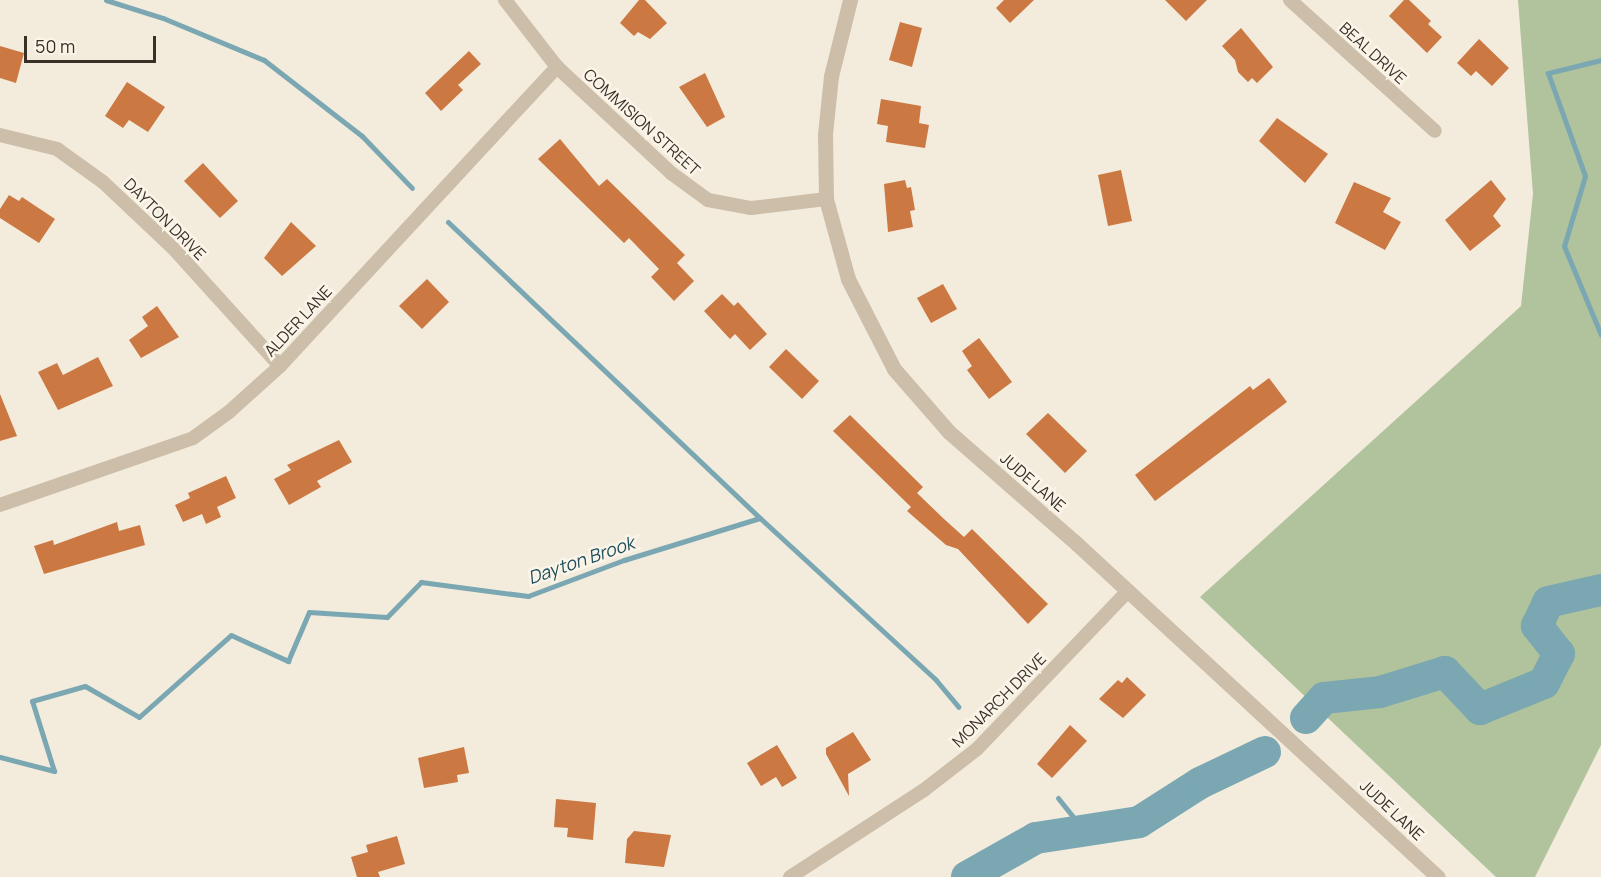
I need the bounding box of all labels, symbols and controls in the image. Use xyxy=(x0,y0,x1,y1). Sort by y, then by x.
street label: BEAL DRIVE xyxy=(1335,18,1411,88)
scale bar xyxy=(27,24,159,62)
text: 50 m xyxy=(35,34,75,58)
street label: COMMISION STREET xyxy=(580,65,704,179)
street label: DAYTON DRIVE xyxy=(120,174,210,264)
street label: ALDER LANE xyxy=(260,282,336,360)
street label: JUDE LANE xyxy=(996,448,1070,516)
water label: Dayton Brook xyxy=(525,532,637,588)
street label: MONARCH DRIVE xyxy=(948,649,1050,751)
street label: JUDE LANE xyxy=(1356,776,1428,844)

